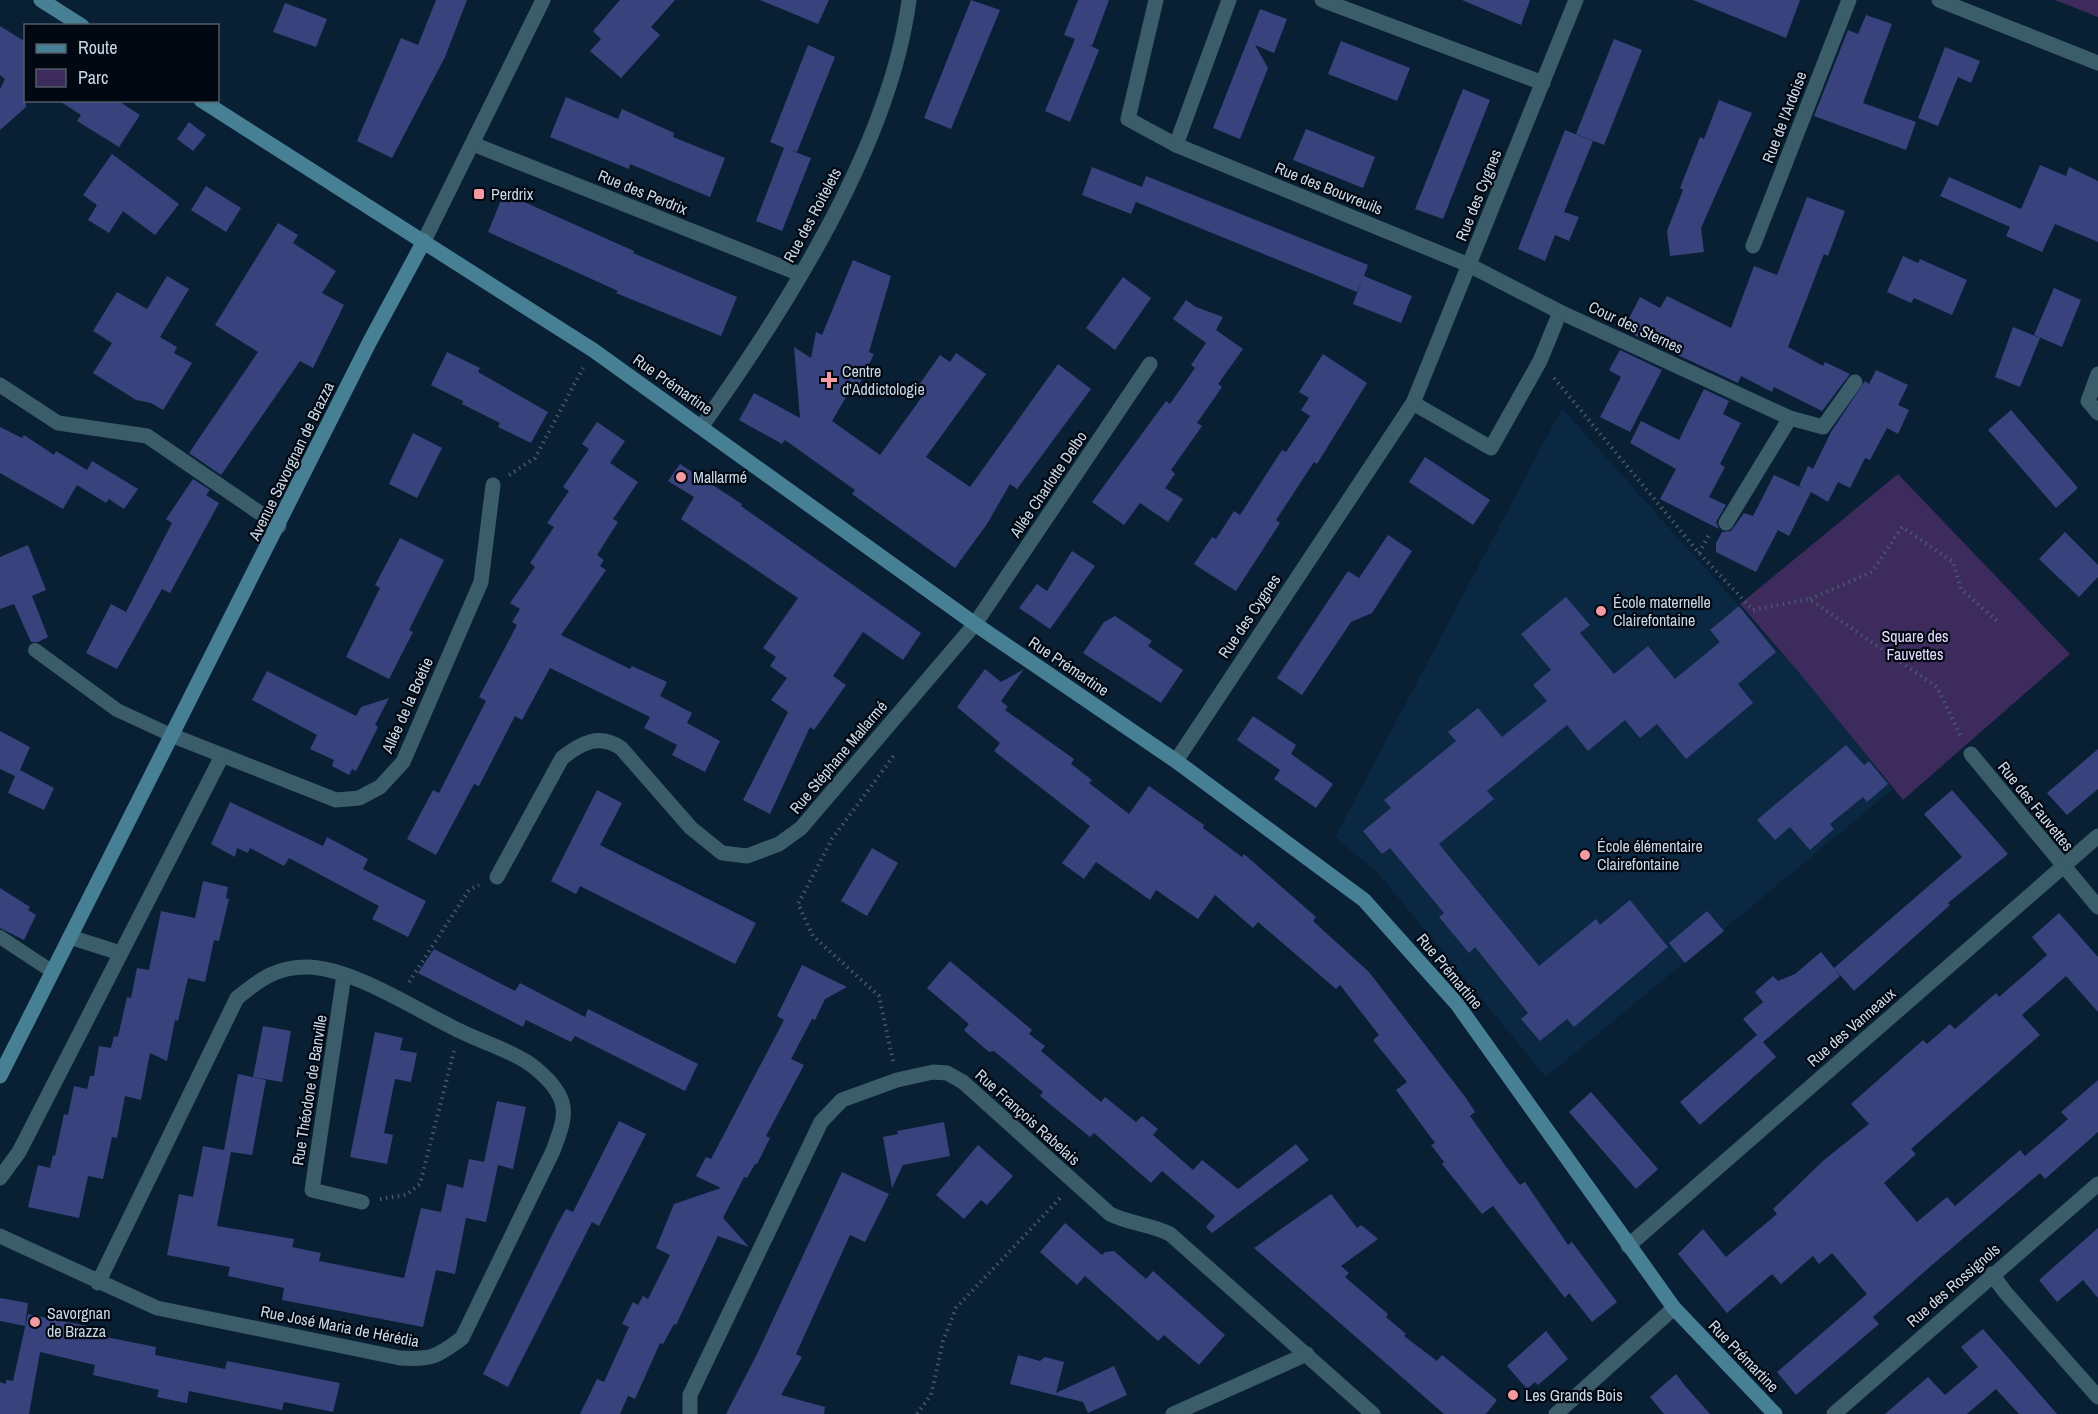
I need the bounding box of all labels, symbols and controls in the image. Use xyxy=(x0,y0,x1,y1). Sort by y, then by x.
legend xyxy=(24,24,219,102)
text: Route xyxy=(78,35,117,60)
text: Parc xyxy=(78,65,108,90)
street label: Rue de l'Ardoise xyxy=(1756,68,1812,166)
street label: Rue des Cygnes xyxy=(1450,146,1506,244)
street label: Rue des Bouvreuils xyxy=(1272,156,1386,220)
street label: Rue des Perdrix xyxy=(595,164,691,220)
street label: Rue des Roitelets xyxy=(778,164,846,266)
place label: Perdrix xyxy=(491,183,534,205)
marker: Perdrix xyxy=(472,187,486,201)
street label: Cour des Sternes xyxy=(1585,295,1687,359)
street label: Rue Prémartine xyxy=(629,348,717,420)
place label: Centre d'Addictologie xyxy=(842,360,925,400)
marker: Centre d'Addictologie xyxy=(820,371,838,389)
street label: Avenue Savorgnan de Brazza xyxy=(243,377,339,545)
street label: Allée Charlotte Delbo xyxy=(1004,426,1092,542)
place label: Mallarmé xyxy=(693,466,747,488)
marker: Mallarmé xyxy=(674,470,688,484)
street label: Rue des Cygnes xyxy=(1213,570,1285,662)
place label: École maternelle Clairefontaine xyxy=(1613,591,1711,631)
marker: École maternelle Clairefontaine xyxy=(1594,604,1608,618)
park label: Square des Fauvettes xyxy=(1881,625,1949,665)
street label: Rue Prémartine xyxy=(1024,631,1114,701)
street label: Allée de la Boétie xyxy=(376,654,438,757)
street label: Rue Stéphane Mallarmé xyxy=(784,696,892,818)
street label: Rue des Fauvettes xyxy=(1993,757,2079,855)
place label: École élémentaire Clairefontaine xyxy=(1597,835,1703,875)
marker: École élémentaire Clairefontaine xyxy=(1578,848,1592,862)
street label: Rue Prémartine xyxy=(1412,928,1488,1014)
street label: Rue des Vanneaux xyxy=(1802,982,1900,1072)
street label: Rue Théodore de Banville xyxy=(286,1013,332,1167)
street label: Rue François Rabelais xyxy=(971,1064,1085,1170)
street label: Rue des Rossignols xyxy=(1901,1238,2005,1332)
street label: Rue José Maria de Hérédia xyxy=(259,1300,422,1352)
place label: Savorgnan de Brazza xyxy=(47,1302,110,1342)
marker: Savorgnan de Brazza xyxy=(28,1315,42,1329)
street label: Rue Prémartine xyxy=(1704,1315,1784,1397)
place label: Les Grands Bois xyxy=(1525,1384,1623,1406)
marker: Les Grands Bois xyxy=(1506,1388,1520,1402)

